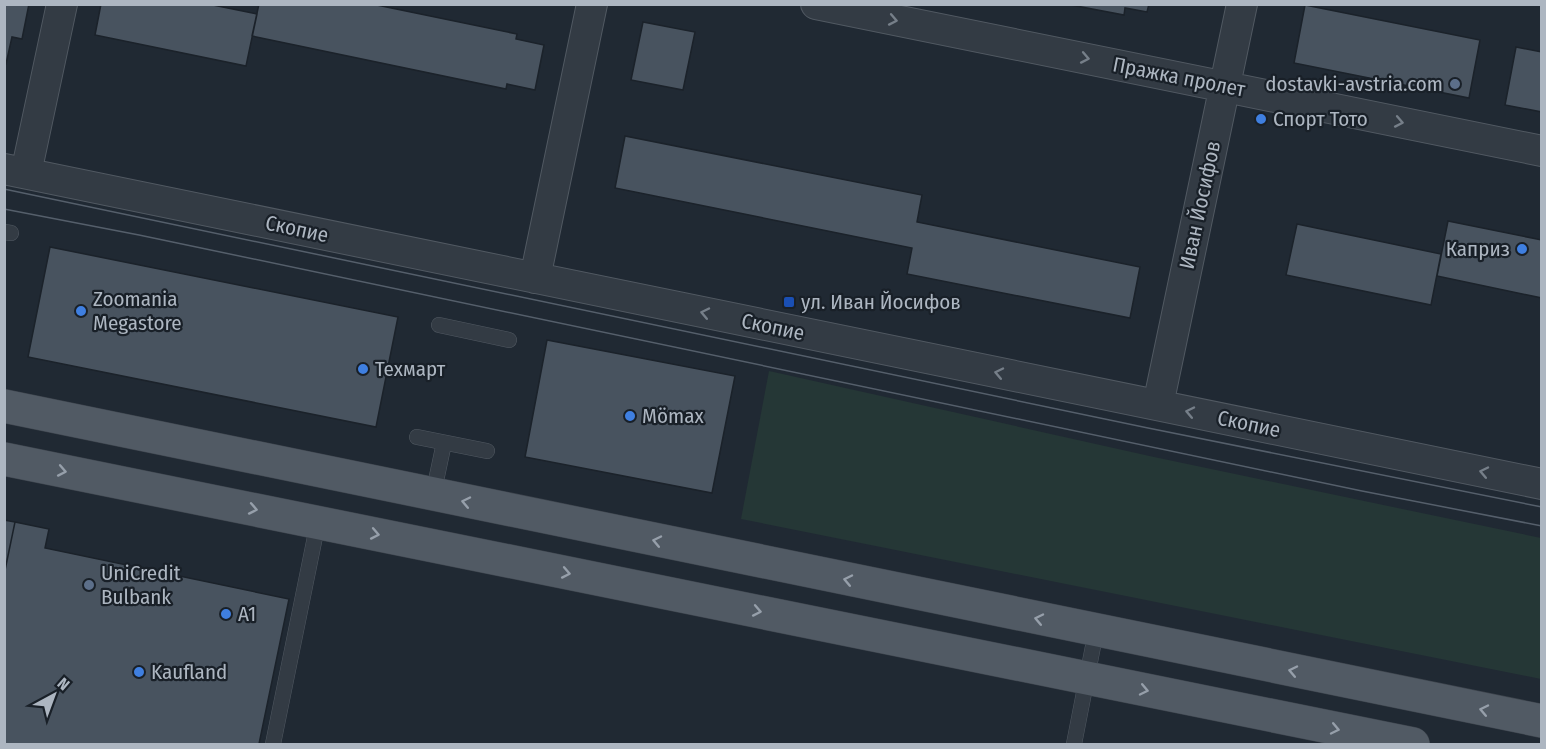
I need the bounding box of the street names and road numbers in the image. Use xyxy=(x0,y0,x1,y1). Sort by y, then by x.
street label: Пражка пролет xyxy=(1111,51,1248,103)
street label: Иван Йосифов xyxy=(1174,138,1226,272)
street label: Скопие xyxy=(263,210,331,248)
street label: Скопие xyxy=(739,308,807,346)
street label: Скопие xyxy=(1215,405,1283,443)

